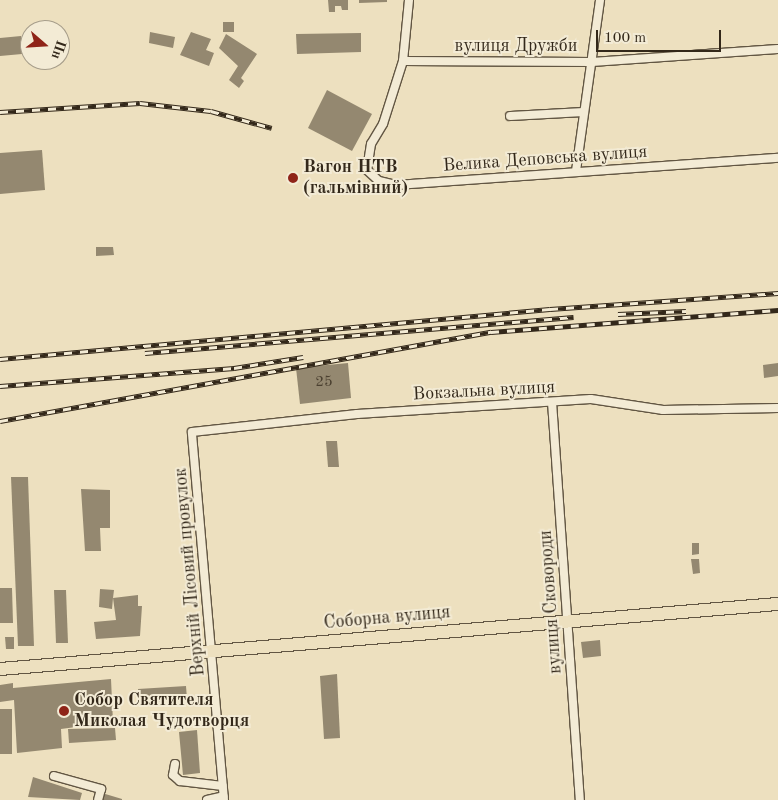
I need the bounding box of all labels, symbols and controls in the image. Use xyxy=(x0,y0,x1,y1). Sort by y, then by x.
north arrow xyxy=(20,20,70,70)
scale bar xyxy=(598,20,723,52)
text: 100 m xyxy=(604,31,646,46)
street label: вулиця Дружби xyxy=(455,35,577,57)
text: Пн xyxy=(48,38,68,61)
street label: Велика Деповська вулиця xyxy=(442,141,648,177)
place label: Вагон НТВ (гальмівний) xyxy=(303,157,408,200)
marker: Вагон НТВ (гальмівний) xyxy=(287,172,299,184)
house number: 25 xyxy=(315,374,333,392)
street label: Вокзальна вулиця xyxy=(412,376,556,406)
street label: Верхній Лісовий провулок xyxy=(170,467,210,677)
street label: вулиця Сковороди xyxy=(535,529,567,675)
street label: Соборна вулиця xyxy=(323,602,451,634)
place label: Собор Святителя Миколая Чудотворця xyxy=(74,690,249,732)
marker: Собор Святителя Миколая Чудотворця xyxy=(58,705,70,717)

